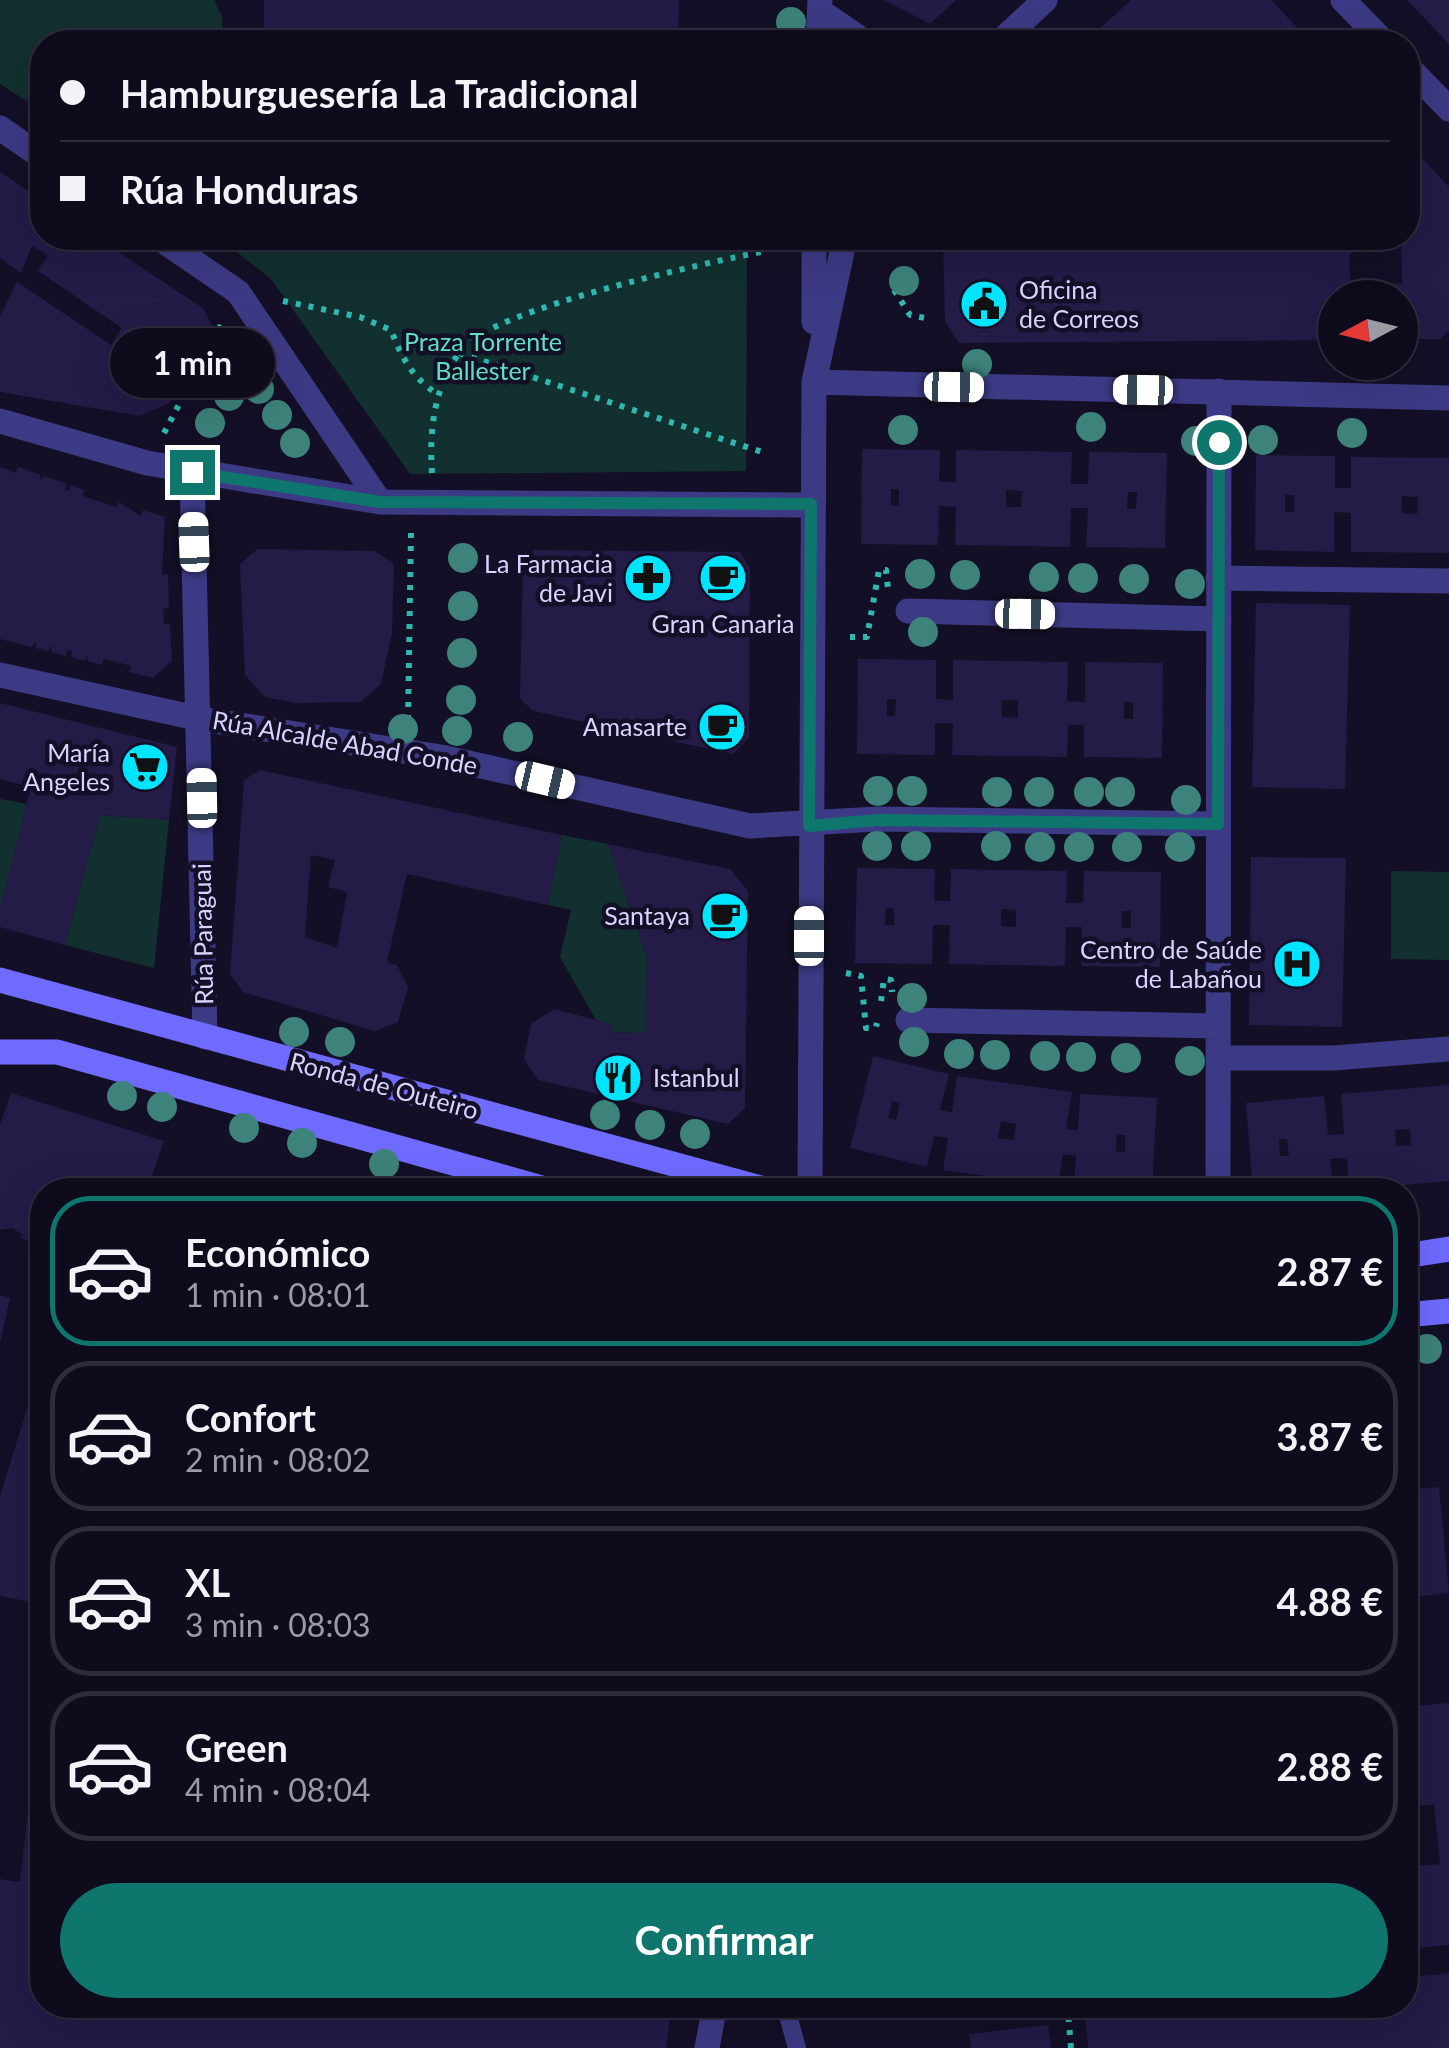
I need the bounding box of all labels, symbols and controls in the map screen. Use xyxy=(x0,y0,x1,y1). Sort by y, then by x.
text: Hamburguesería La Tradicional xyxy=(120,70,638,116)
text: Rúa Honduras xyxy=(120,166,359,212)
place label: Oficina de Correos xyxy=(1019,274,1139,333)
public building icon: Oficina de Correos xyxy=(958,278,1010,330)
north arrow xyxy=(1318,280,1418,380)
map controls xyxy=(1318,280,1418,380)
park label: Praza Torrente Ballester xyxy=(404,326,562,385)
callout: 1 min xyxy=(110,327,274,397)
text: 1 min xyxy=(153,343,232,382)
car xyxy=(924,371,984,403)
car xyxy=(1113,374,1173,406)
route start xyxy=(1197,420,1242,465)
route end xyxy=(170,450,215,495)
car xyxy=(178,511,210,573)
place label: La Farmacia de Javi xyxy=(484,548,613,607)
pharmacy icon: La Farmacia de Javi xyxy=(622,552,674,604)
cafe icon: Gran Canaria xyxy=(697,552,749,604)
car xyxy=(995,598,1055,630)
place label: Gran Canaria xyxy=(652,608,794,638)
cafe icon: Amasarte xyxy=(696,701,748,753)
street label: Rúa Alcalde Abad Conde xyxy=(210,704,480,780)
place label: Amasarte xyxy=(583,711,687,741)
place label: María Angeles xyxy=(23,737,110,796)
supermarket icon: María Angeles xyxy=(119,741,171,793)
car xyxy=(512,759,578,801)
car xyxy=(186,768,218,828)
street label: Rúa Paraguai xyxy=(186,863,218,1005)
cafe icon: Santaya xyxy=(699,890,751,942)
place label: Santaya xyxy=(604,900,690,930)
car xyxy=(794,906,824,966)
place label: Centro de Saúde de Labañou xyxy=(1080,934,1262,993)
hospital icon: Centro de Saúde de Labañou xyxy=(1271,938,1323,990)
street label: Ronda de Outeiro xyxy=(287,1045,482,1125)
restaurant icon: Istanbul xyxy=(592,1052,644,1104)
place label: Istanbul xyxy=(653,1062,740,1092)
icon: car xyxy=(65,1226,155,1316)
text: Económico xyxy=(185,1229,370,1275)
text: 2.87 € xyxy=(1277,1248,1383,1294)
text: 1 min · 08:01 xyxy=(185,1275,371,1314)
icon: car xyxy=(65,1391,155,1481)
text: Confort xyxy=(185,1394,316,1440)
text: 3.87 € xyxy=(1277,1413,1383,1459)
text: 2 min · 08:02 xyxy=(185,1440,371,1479)
icon: car xyxy=(65,1556,155,1646)
text: XL xyxy=(185,1559,230,1605)
text: 4.88 € xyxy=(1277,1578,1383,1624)
text: 3 min · 08:03 xyxy=(185,1605,371,1644)
icon: car xyxy=(65,1721,155,1811)
text: Green xyxy=(185,1724,288,1770)
text: 2.88 € xyxy=(1277,1743,1383,1789)
text: 4 min · 08:04 xyxy=(185,1770,371,1809)
button: Confirmar xyxy=(60,1883,1388,1998)

